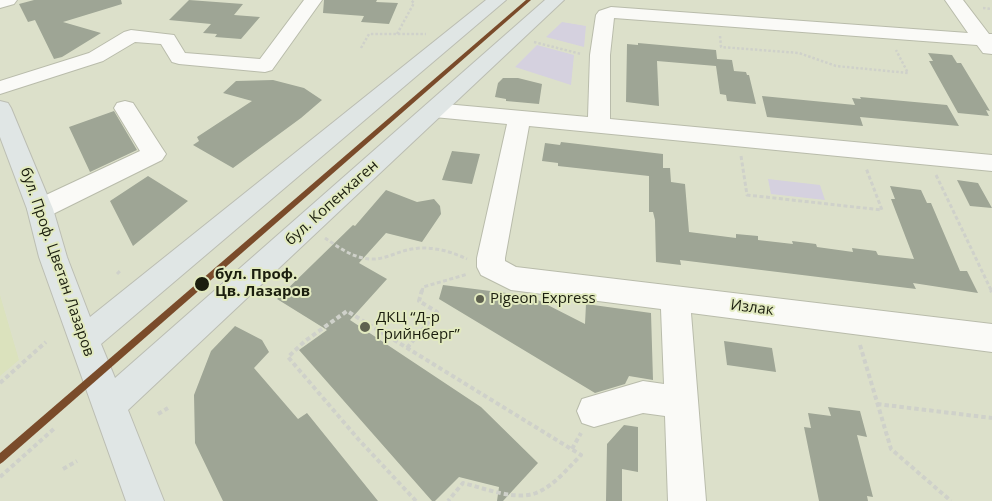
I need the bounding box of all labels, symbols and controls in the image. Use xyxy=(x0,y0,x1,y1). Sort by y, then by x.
street label: бул. Копенхаген xyxy=(282,157,382,249)
street label: бул. Проф. Цветан Лазаров xyxy=(16,165,98,359)
place label: бул. Проф. Цв. Лазаров xyxy=(215,266,310,301)
marker: бул. Проф. Цв. Лазаров xyxy=(193,275,211,293)
place label: Pigeon Express xyxy=(490,290,596,308)
marker: Pigeon Express xyxy=(474,293,486,305)
street label: Излак xyxy=(729,296,775,320)
place label: ДКЦ “Д-р Грийнберг” xyxy=(376,309,460,344)
marker: ДКЦ “Д-р Грийнберг” xyxy=(358,320,372,334)

